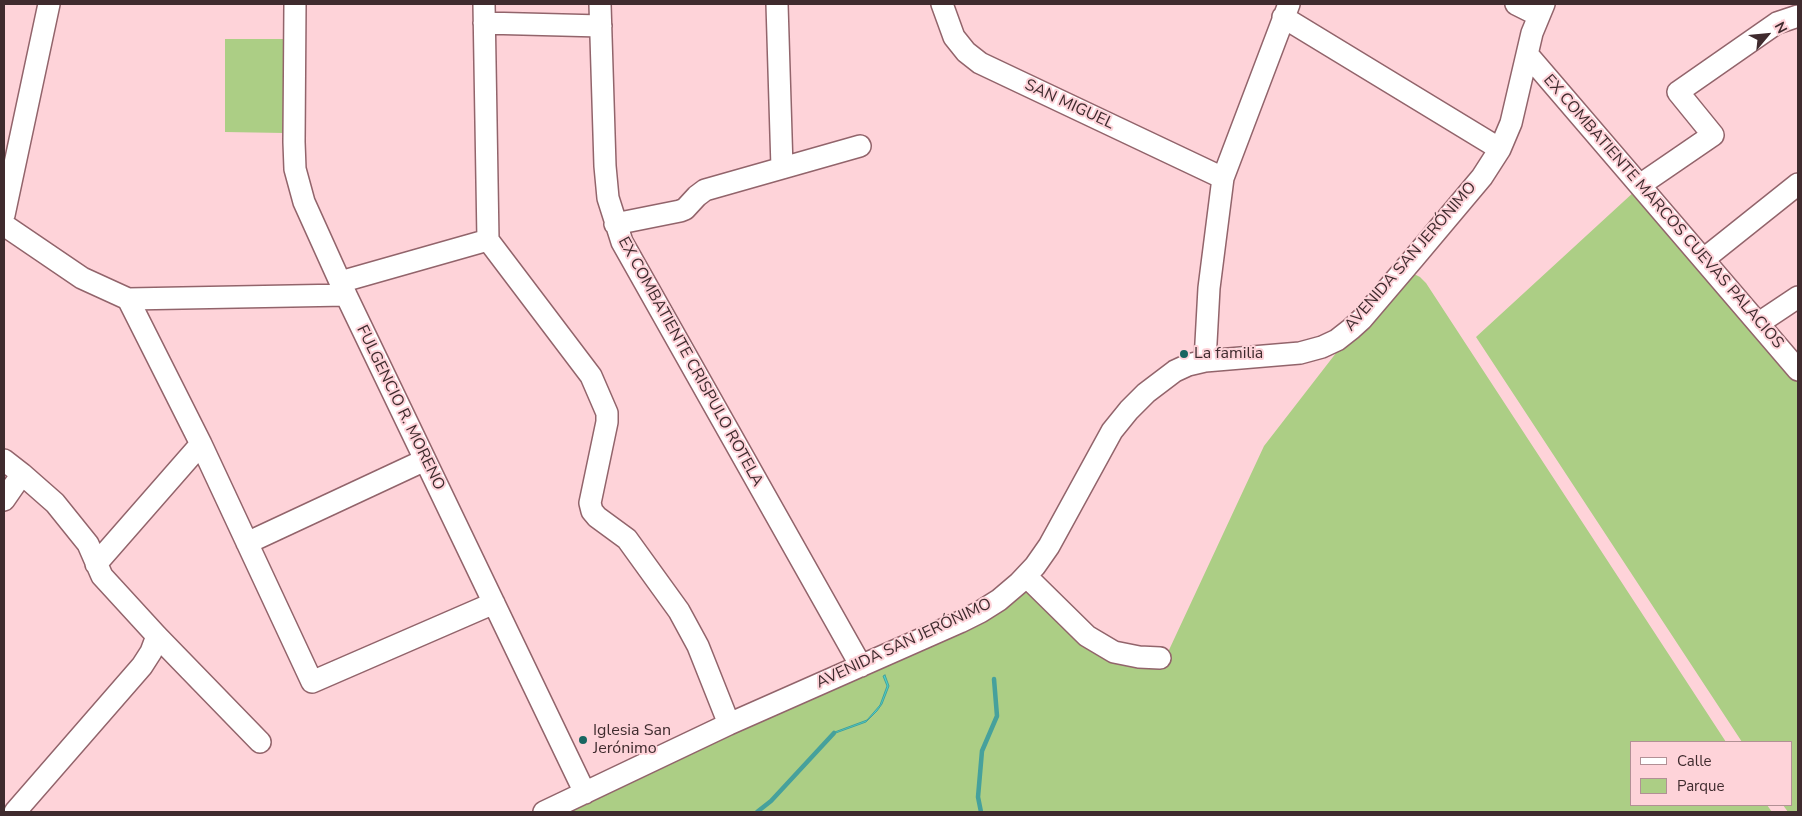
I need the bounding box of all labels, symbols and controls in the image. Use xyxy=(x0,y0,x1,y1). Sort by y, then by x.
north arrow xyxy=(1742,10,1792,60)
text: N xyxy=(1770,19,1792,37)
street label: EX COMBATIENTE MARCOS CUEVAS PALACIOS xyxy=(1539,71,1787,353)
street label: SAN MIGUEL xyxy=(1021,76,1117,134)
street label: AVENIDA SAN JERÓNIMO xyxy=(1341,179,1481,335)
street label: EX COMBATIENTE CRISPULO ROTELA xyxy=(613,234,767,490)
street label: FULGENCIO R. MORENO xyxy=(352,322,448,494)
place label: La familia xyxy=(1194,344,1263,364)
marker: La familia xyxy=(1178,348,1190,360)
street label: AVENIDA SAN JERÓNIMO xyxy=(813,595,995,693)
place label: Iglesia San Jerónimo xyxy=(593,721,671,759)
marker: Iglesia San Jerónimo xyxy=(577,734,589,746)
legend xyxy=(1630,741,1792,806)
text: Calle xyxy=(1677,751,1712,771)
text: Parque xyxy=(1677,776,1725,796)

